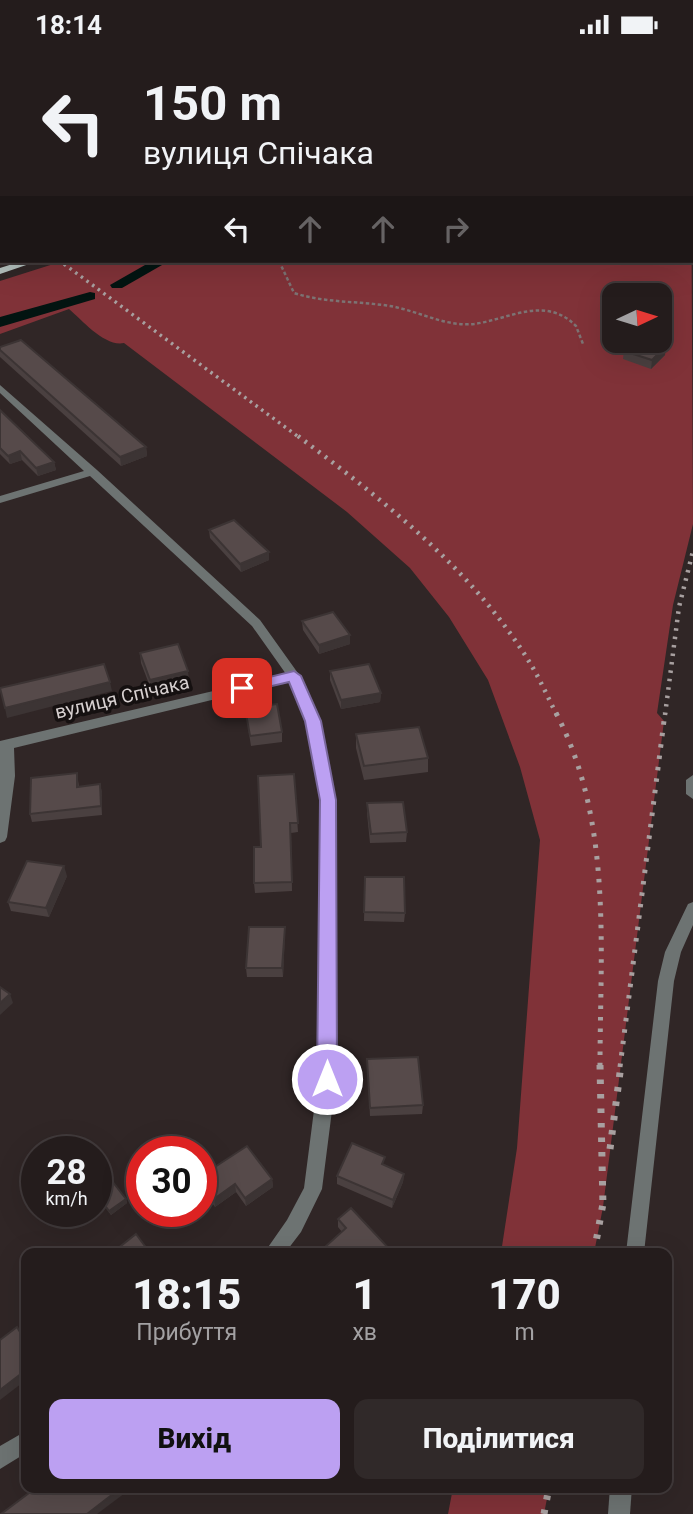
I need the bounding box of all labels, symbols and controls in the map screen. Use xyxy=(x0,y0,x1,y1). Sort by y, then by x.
text: 18:14 xyxy=(35,10,102,40)
text: 150 m xyxy=(143,75,282,132)
icon: left xyxy=(28,77,119,168)
text: вулиця Спічака xyxy=(143,134,374,172)
icon: left xyxy=(218,210,256,248)
icon: ahead xyxy=(291,210,329,248)
icon: ahead xyxy=(364,210,402,248)
icon: right xyxy=(437,210,475,248)
north arrow xyxy=(602,283,672,353)
map controls xyxy=(602,283,672,353)
pin xyxy=(212,658,272,718)
icon: arrive xyxy=(223,669,261,707)
street label: вулиця Спічака xyxy=(53,670,191,724)
position arrow xyxy=(290,1042,364,1116)
speed limit sign: 30 xyxy=(126,1136,217,1227)
text: 28 xyxy=(46,1152,87,1193)
text: km/h xyxy=(45,1188,88,1209)
text: 18:15 xyxy=(132,1270,241,1319)
text: 1 xyxy=(353,1270,377,1319)
text: 170 xyxy=(488,1270,561,1319)
text: Прибуття xyxy=(136,1319,237,1346)
text: хв xyxy=(352,1319,377,1346)
text: m xyxy=(514,1319,535,1346)
button: Вихід xyxy=(49,1399,340,1479)
button: Поділитися xyxy=(354,1399,644,1479)

